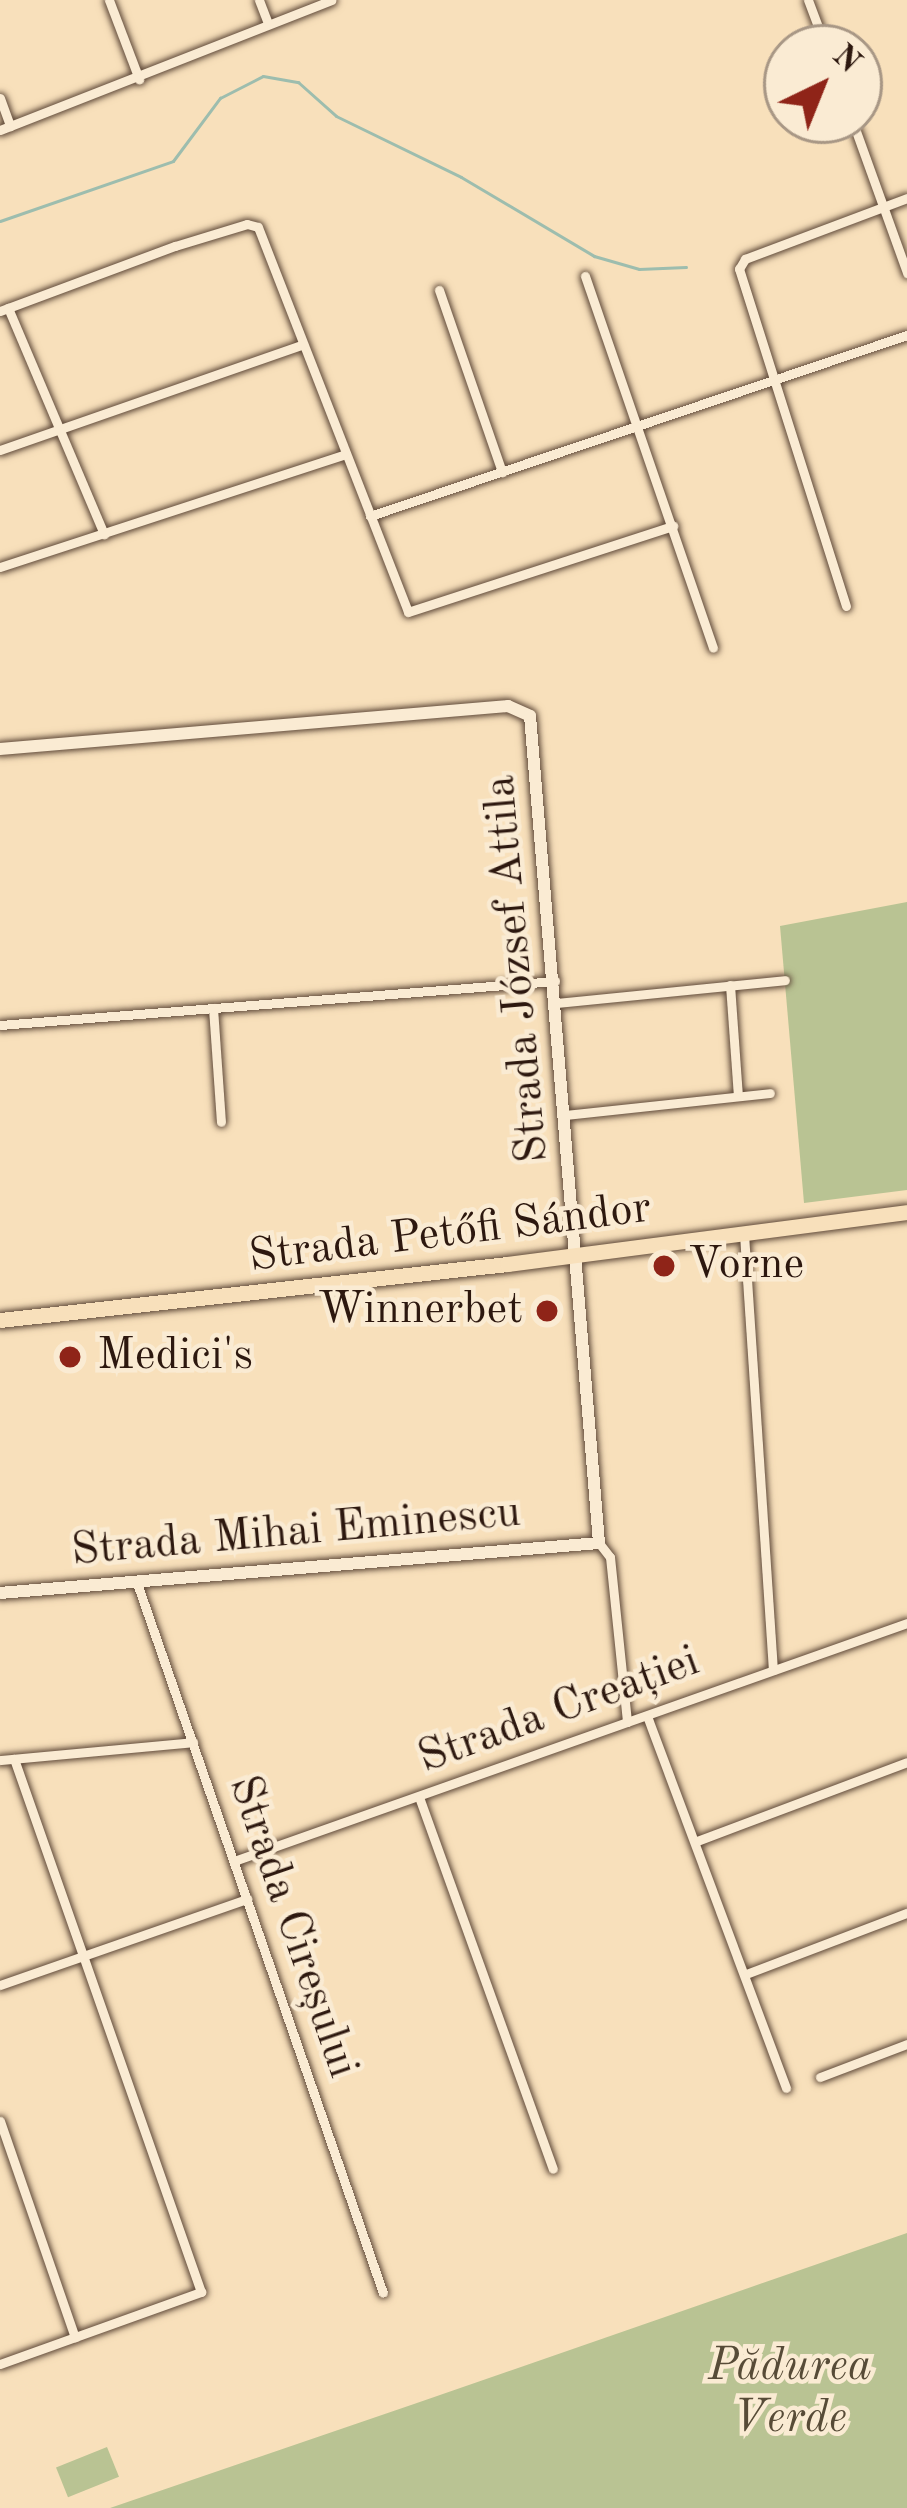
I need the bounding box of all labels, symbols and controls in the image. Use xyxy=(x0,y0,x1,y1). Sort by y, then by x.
north arrow xyxy=(763,24,883,144)
text: N xyxy=(825,39,866,80)
street label: Strada József Attila xyxy=(474,773,562,1165)
street label: Strada Petőfi Sándor xyxy=(246,1183,654,1285)
place label: Vorne xyxy=(688,1239,804,1293)
marker: Vorne xyxy=(651,1253,677,1279)
place label: Winnerbet xyxy=(318,1284,523,1338)
marker: Winnerbet xyxy=(534,1298,560,1324)
place label: Medici's xyxy=(97,1330,253,1384)
marker: Medici's xyxy=(54,1341,86,1373)
street label: Strada Mihai Eminescu xyxy=(69,1486,523,1580)
street label: Strada Creației xyxy=(411,1635,707,1787)
street label: Strada Cireșului xyxy=(215,1769,369,2085)
park label: Pădurea Verde xyxy=(708,2341,872,2447)

